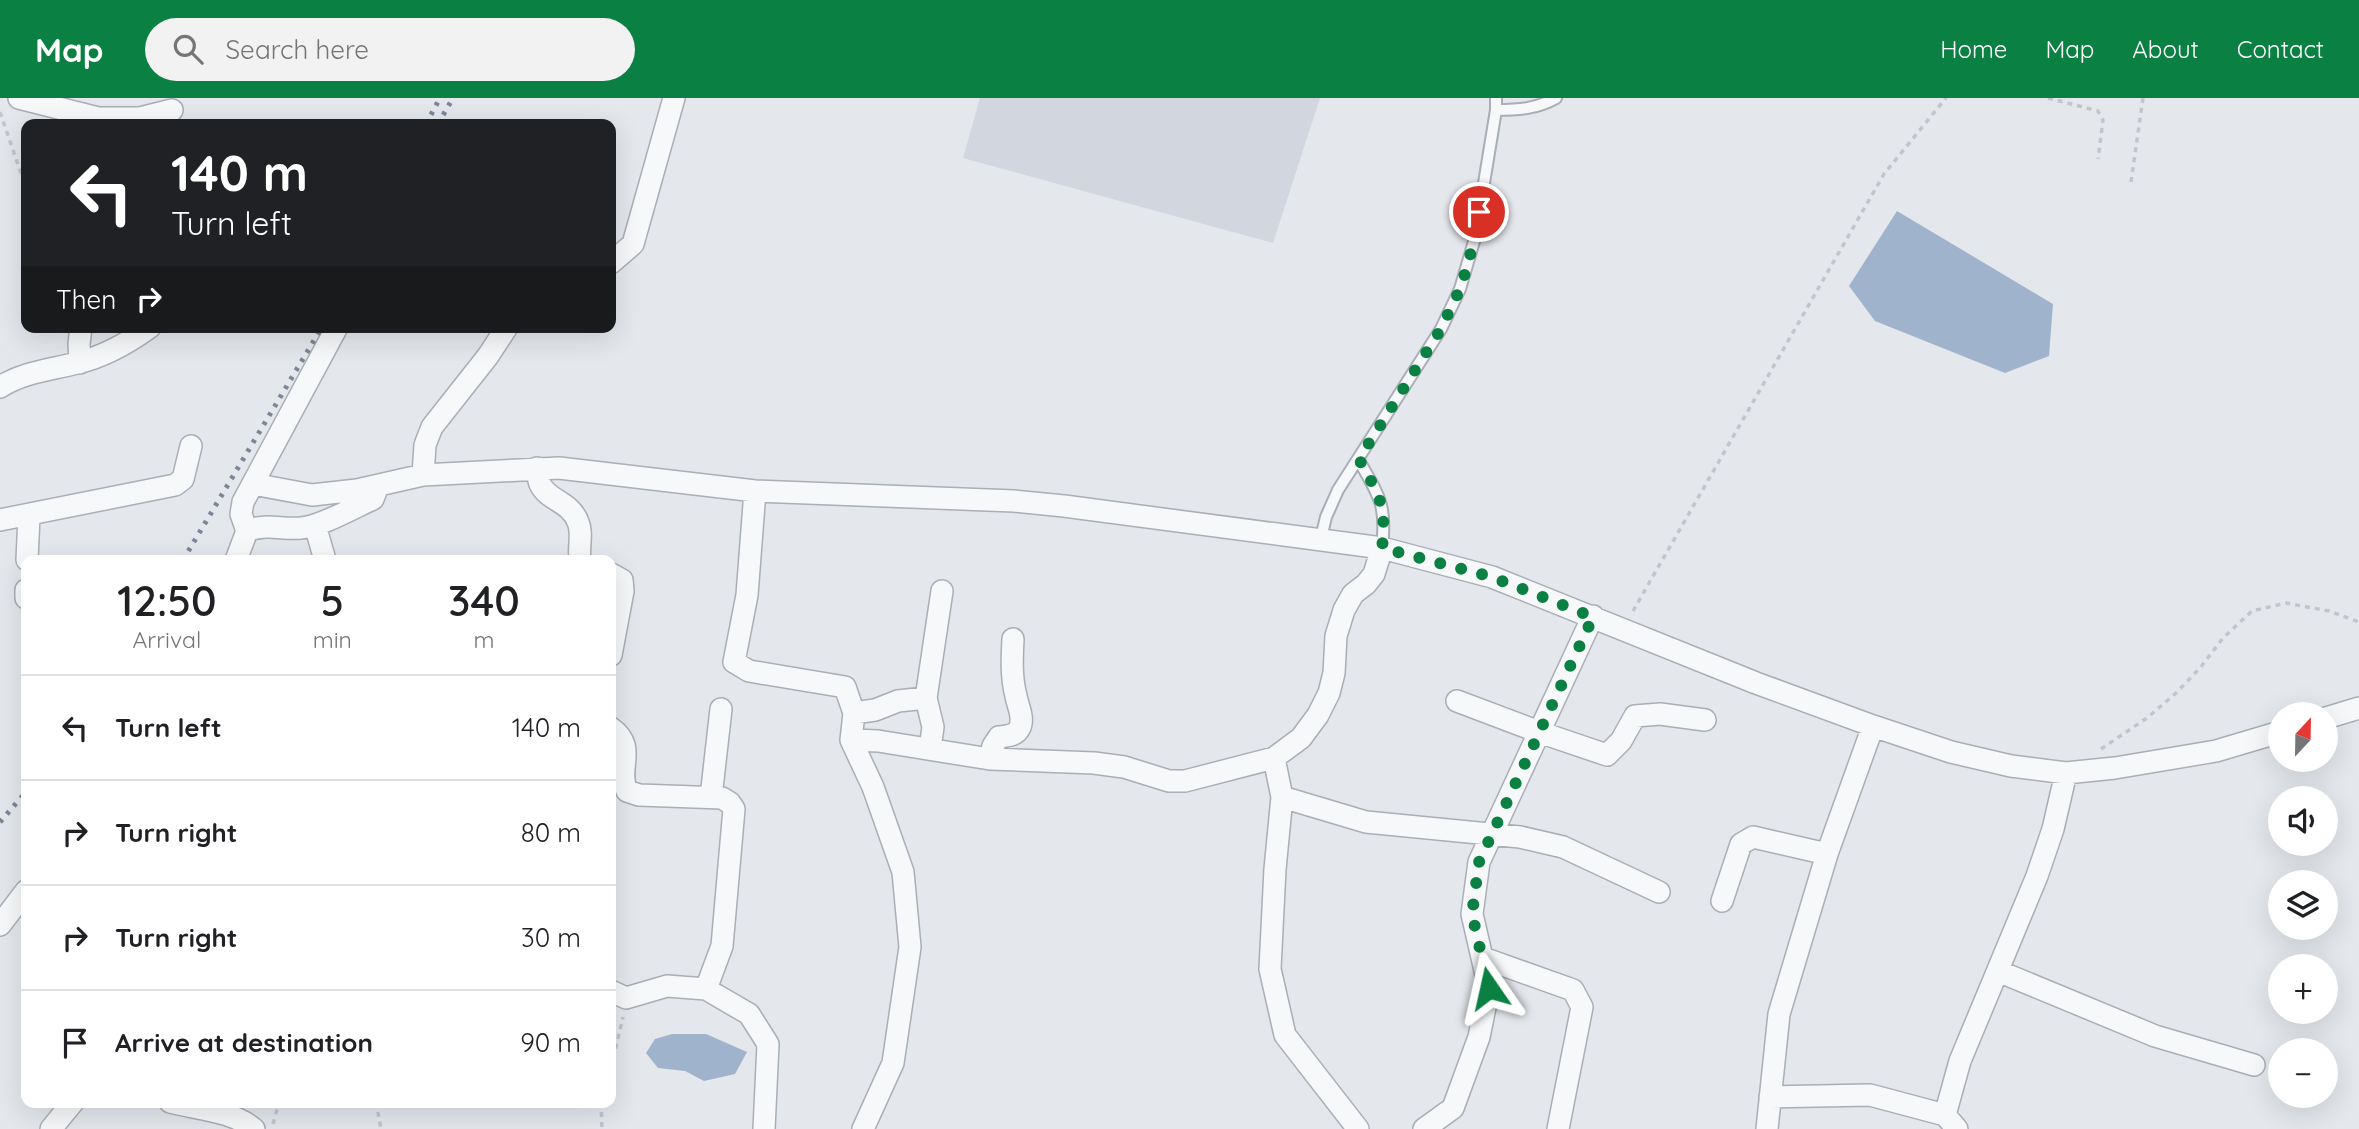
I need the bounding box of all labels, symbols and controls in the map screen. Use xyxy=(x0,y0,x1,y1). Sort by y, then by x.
search box xyxy=(145,18,635,81)
text: Map xyxy=(35,29,103,70)
icon: search xyxy=(169,30,207,68)
text: Search here xyxy=(225,33,369,66)
text: Home xyxy=(1940,34,2007,64)
text: Map xyxy=(2045,34,2094,64)
text: About xyxy=(2132,34,2199,64)
text: Contact xyxy=(2237,34,2324,64)
text: 140 m xyxy=(171,142,308,203)
icon: left xyxy=(56,147,147,238)
pin xyxy=(1449,182,1509,242)
icon: arrive xyxy=(1460,193,1498,231)
text: Turn left xyxy=(171,203,292,243)
icon: right xyxy=(130,280,168,318)
text: Then xyxy=(56,283,116,316)
text: 12:50 xyxy=(117,574,217,627)
text: 5 xyxy=(320,574,344,627)
text: 340 xyxy=(448,574,520,627)
text: Arrival xyxy=(132,625,201,654)
text: min xyxy=(313,625,352,654)
text: m xyxy=(473,625,494,654)
north arrow xyxy=(2268,702,2338,772)
map controls xyxy=(2268,702,2338,1108)
icon: left xyxy=(56,709,94,747)
text: Turn left xyxy=(115,711,222,744)
text: 140 m xyxy=(512,711,581,744)
button: sound xyxy=(2268,786,2338,856)
icon: right xyxy=(56,814,94,852)
text: Turn right xyxy=(115,816,237,849)
text: 80 m xyxy=(521,816,581,849)
button: layers xyxy=(2268,870,2338,940)
icon: right xyxy=(56,919,94,957)
text: Turn right xyxy=(115,921,237,954)
text: 30 m xyxy=(521,921,581,954)
position arrow xyxy=(1452,951,1526,1025)
button: + xyxy=(2268,954,2338,1024)
icon: arrive xyxy=(56,1024,94,1062)
text: Arrive at destination xyxy=(115,1026,373,1059)
text: 90 m xyxy=(520,1026,581,1059)
button: − xyxy=(2268,1038,2338,1108)

